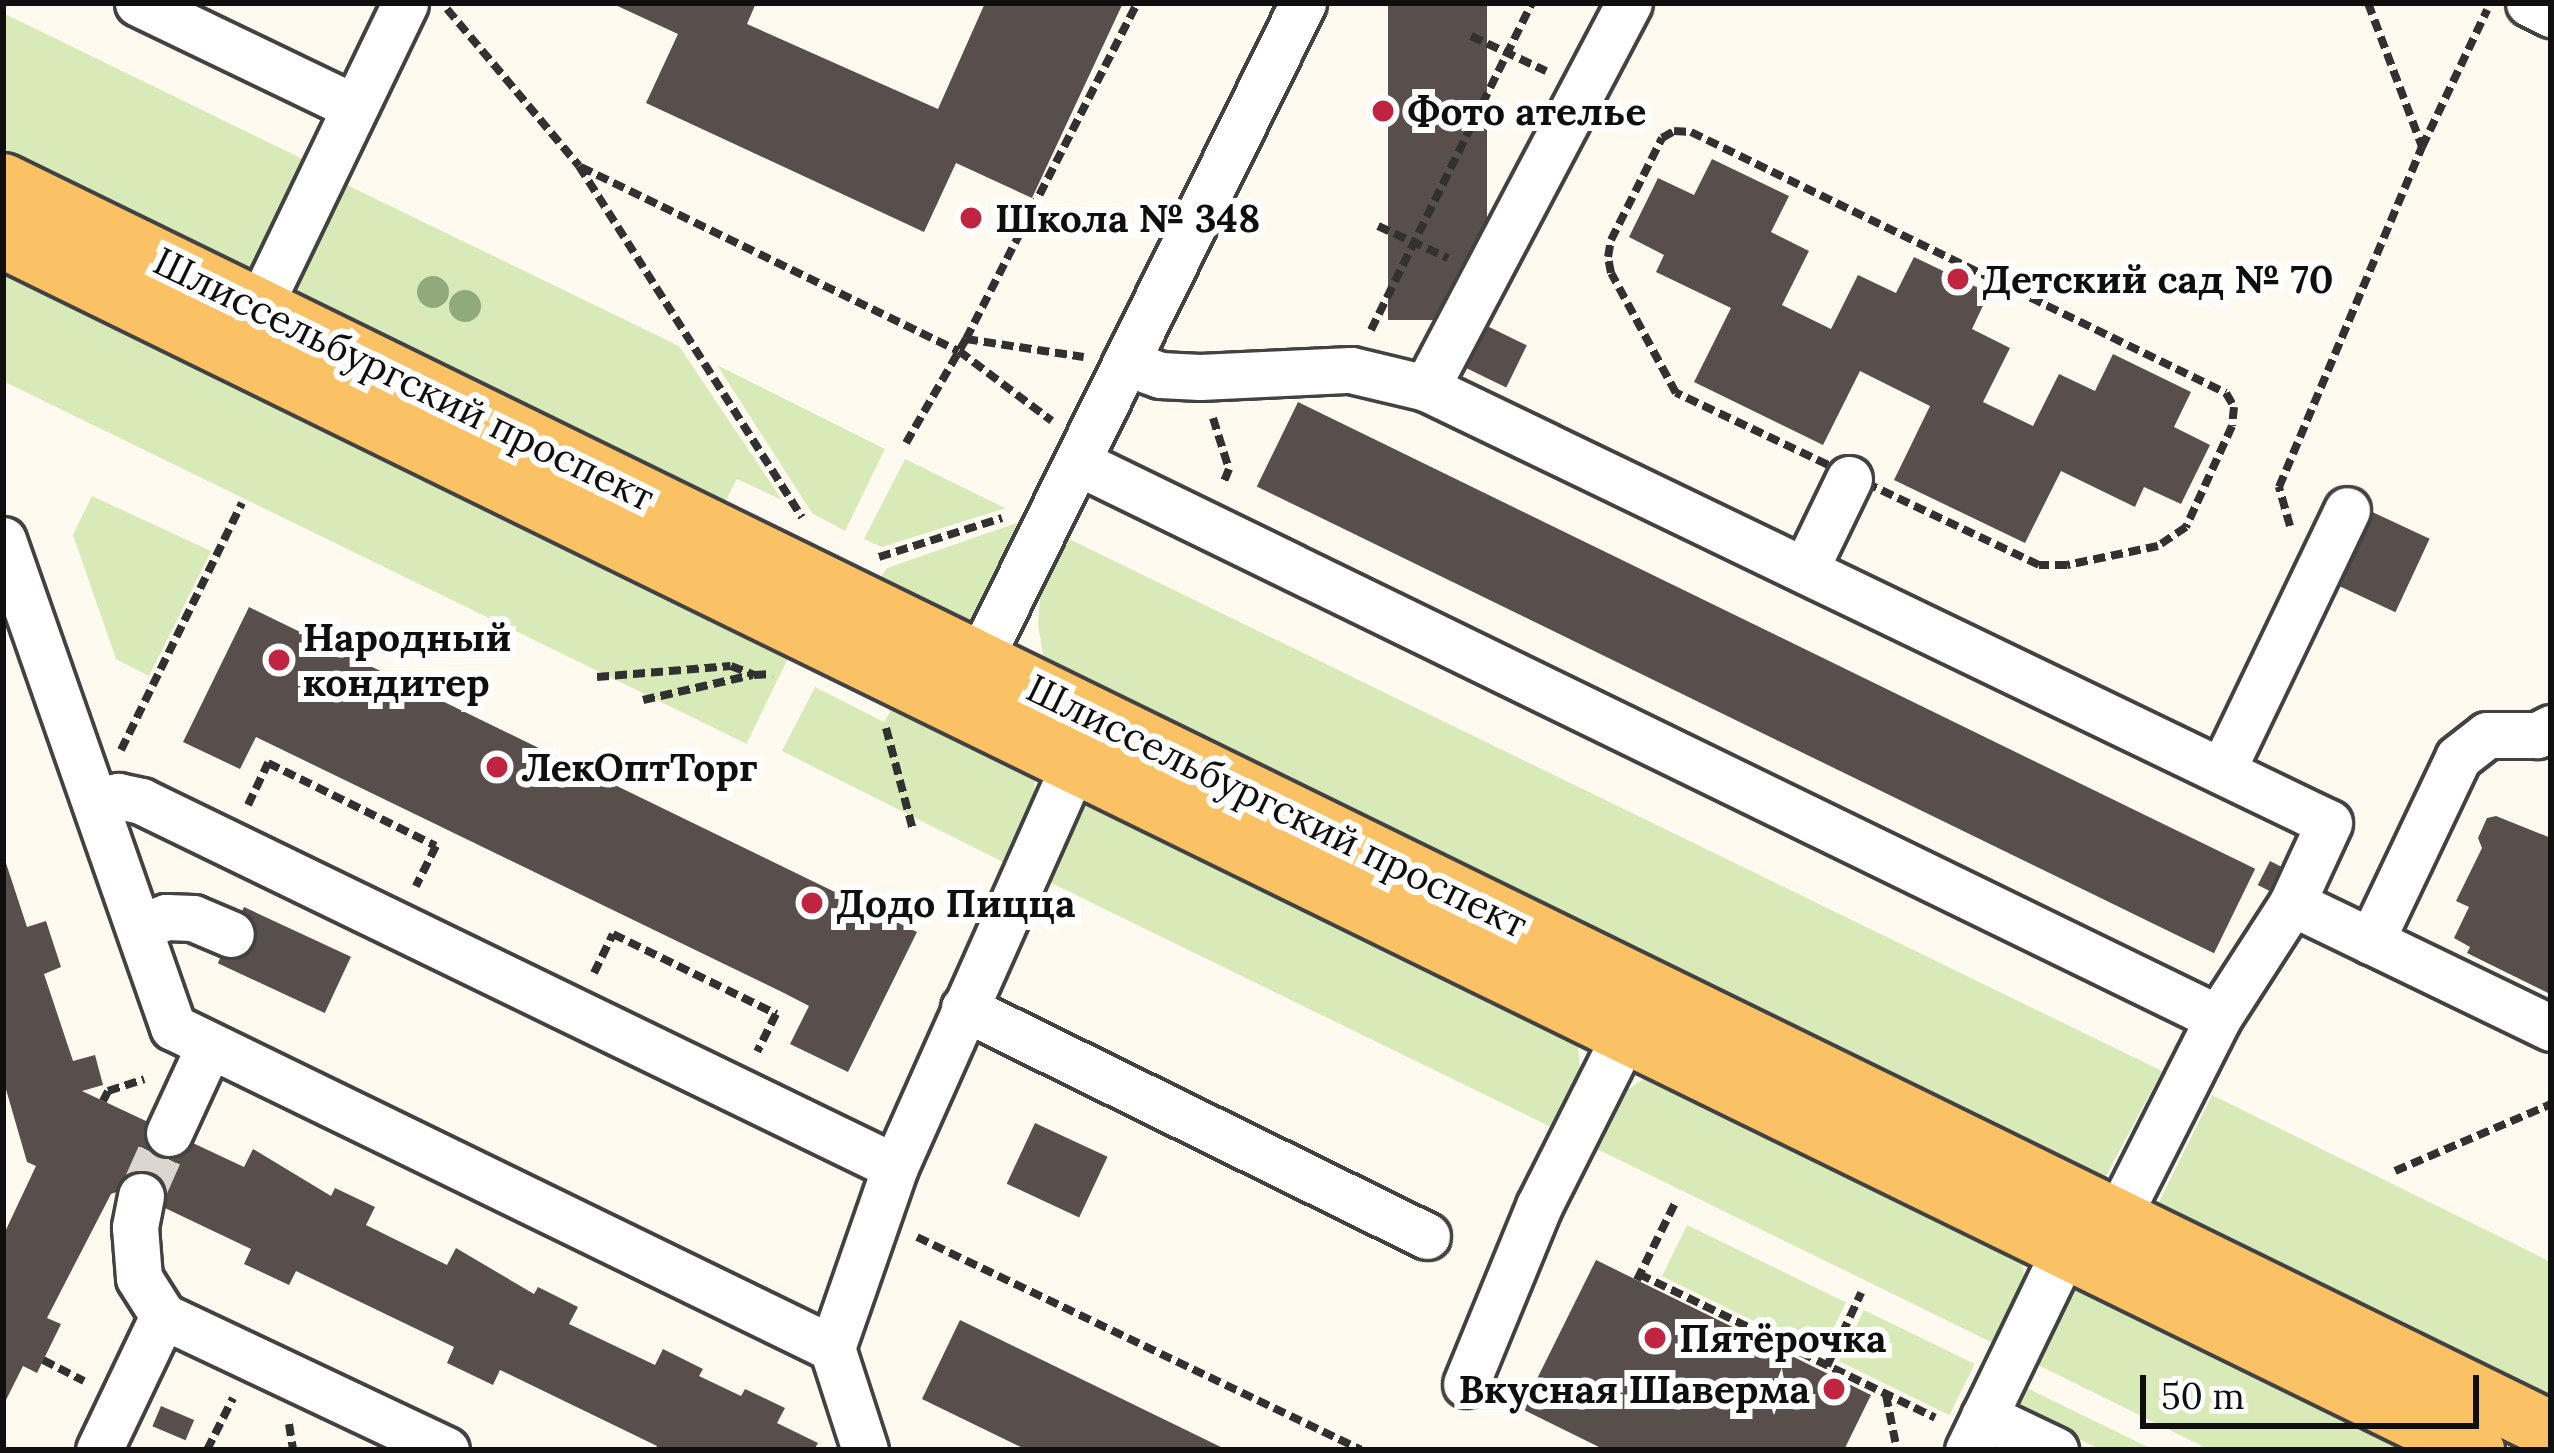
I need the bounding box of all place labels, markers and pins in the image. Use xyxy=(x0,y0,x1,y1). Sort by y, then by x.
place label: Фото ателье xyxy=(1407,88,1646,134)
marker: Фото ателье xyxy=(1370,98,1396,124)
place label: Школа № 348 xyxy=(995,195,1260,241)
marker: Школа № 348 xyxy=(958,205,984,231)
place label: Детский сад № 70 xyxy=(1982,256,2334,302)
marker: Детский сад № 70 xyxy=(1945,266,1971,292)
place label: Народный кондитер xyxy=(303,615,511,706)
marker: Народный кондитер xyxy=(266,647,292,673)
place label: ЛекОптТорг xyxy=(521,744,758,790)
marker: ЛекОптТорг xyxy=(484,754,510,780)
place label: Додо Пицца xyxy=(836,880,1075,926)
marker: Додо Пицца xyxy=(799,890,825,916)
place label: Пятёрочка xyxy=(1679,1315,1887,1361)
marker: Пятёрочка xyxy=(1642,1325,1668,1351)
place label: Вкусная Шаверма xyxy=(1458,1366,1810,1412)
marker: Вкусная Шаверма xyxy=(1821,1376,1847,1402)

